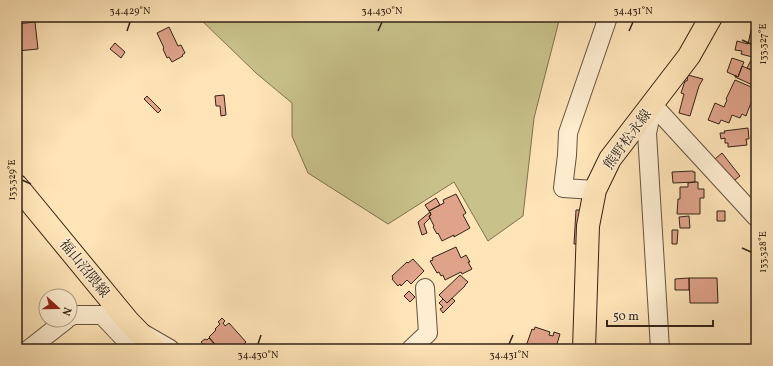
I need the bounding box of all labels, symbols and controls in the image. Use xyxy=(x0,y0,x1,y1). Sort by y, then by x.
text: 34.429°N xyxy=(110,4,151,18)
text: 34.430°N xyxy=(362,4,403,18)
text: 34.431°N xyxy=(613,4,653,18)
text: 133.327°E xyxy=(756,24,770,64)
street label: 熊野松永線 xyxy=(600,106,656,174)
text: 133.329°E xyxy=(5,159,19,201)
text: 133.328°E xyxy=(756,231,770,273)
street label: 福山沼隈線 xyxy=(54,236,113,302)
north arrow xyxy=(38,288,78,328)
scale bar xyxy=(607,302,713,328)
text: N xyxy=(58,305,74,317)
text: 50 m xyxy=(613,309,639,325)
text: 34.430°N xyxy=(238,348,279,362)
text: 34.431°N xyxy=(489,348,529,362)

